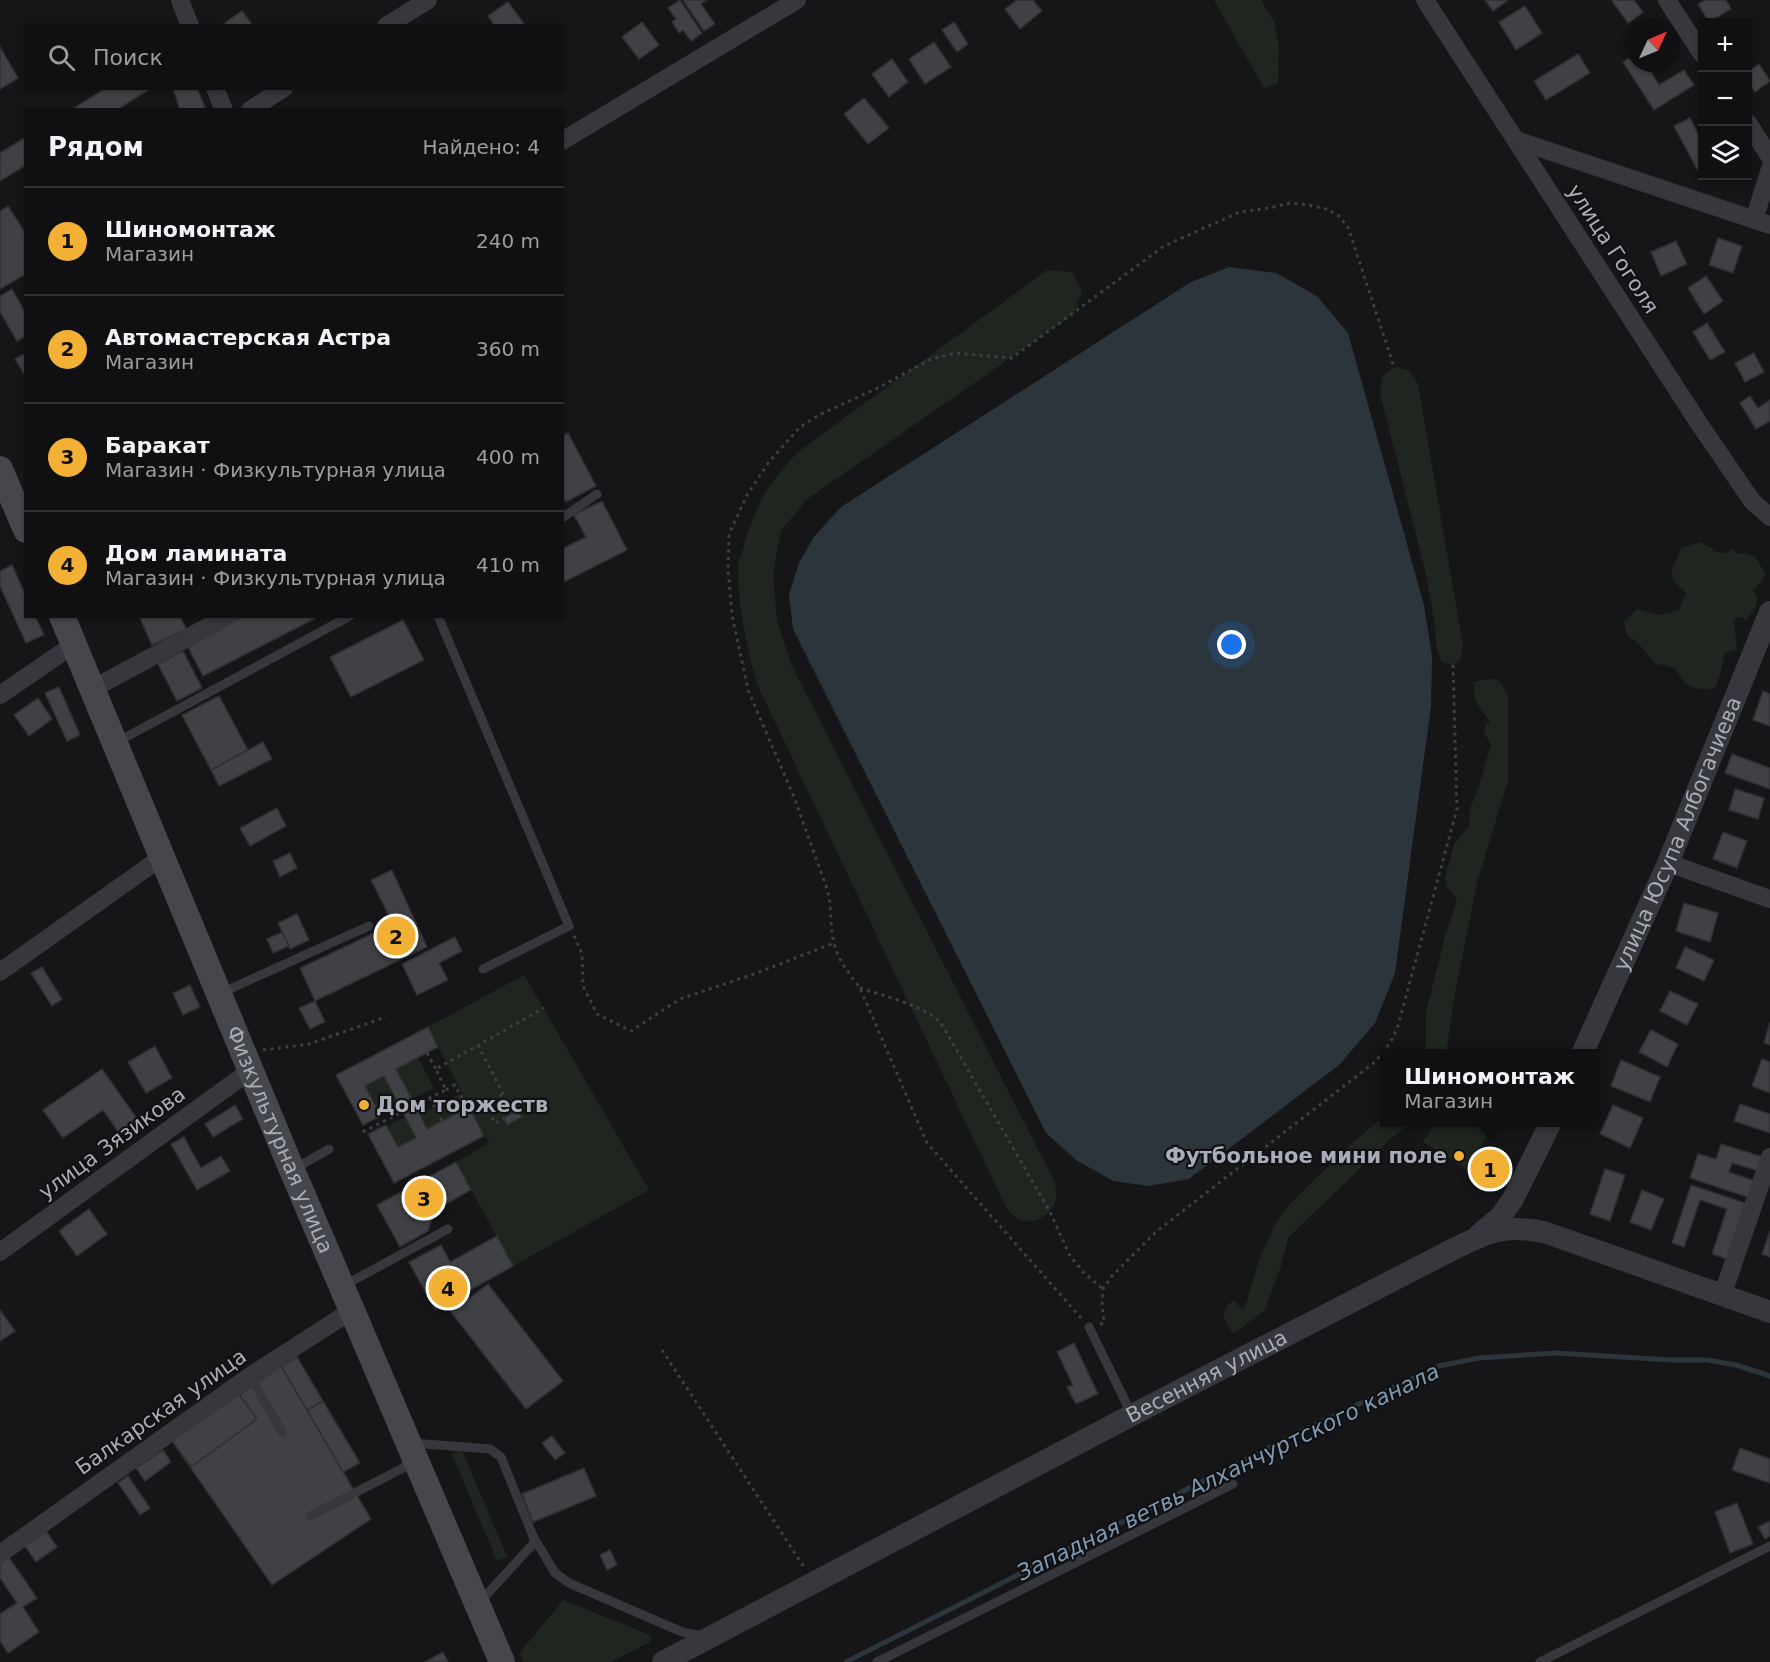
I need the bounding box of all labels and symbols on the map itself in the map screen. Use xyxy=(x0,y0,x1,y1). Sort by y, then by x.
north arrow xyxy=(1626,18,1680,72)
street label: улица Гоголя xyxy=(1562,180,1664,318)
your location xyxy=(1217,630,1246,659)
street label: улица Юсупа Албогачиева xyxy=(1609,693,1746,975)
pin: 2 xyxy=(376,914,416,958)
street label: Физкультурная улица xyxy=(221,1022,338,1257)
street label: улица Зязикова xyxy=(34,1082,190,1204)
place label: Дом торжеств xyxy=(376,1093,548,1117)
marker: Дом торжеств xyxy=(357,1098,371,1112)
place label: Футбольное мини поле xyxy=(1165,1144,1447,1168)
pin: 1 xyxy=(1470,1146,1510,1192)
marker: Футбольное мини поле xyxy=(1452,1149,1466,1163)
pin: 3 xyxy=(404,1176,444,1220)
pin: 4 xyxy=(428,1266,468,1310)
street label: Весенняя улица xyxy=(1122,1325,1291,1428)
street label: Балкарская улица xyxy=(71,1344,251,1480)
water label: Западная ветвь Алханчуртского канала xyxy=(1013,1358,1443,1586)

